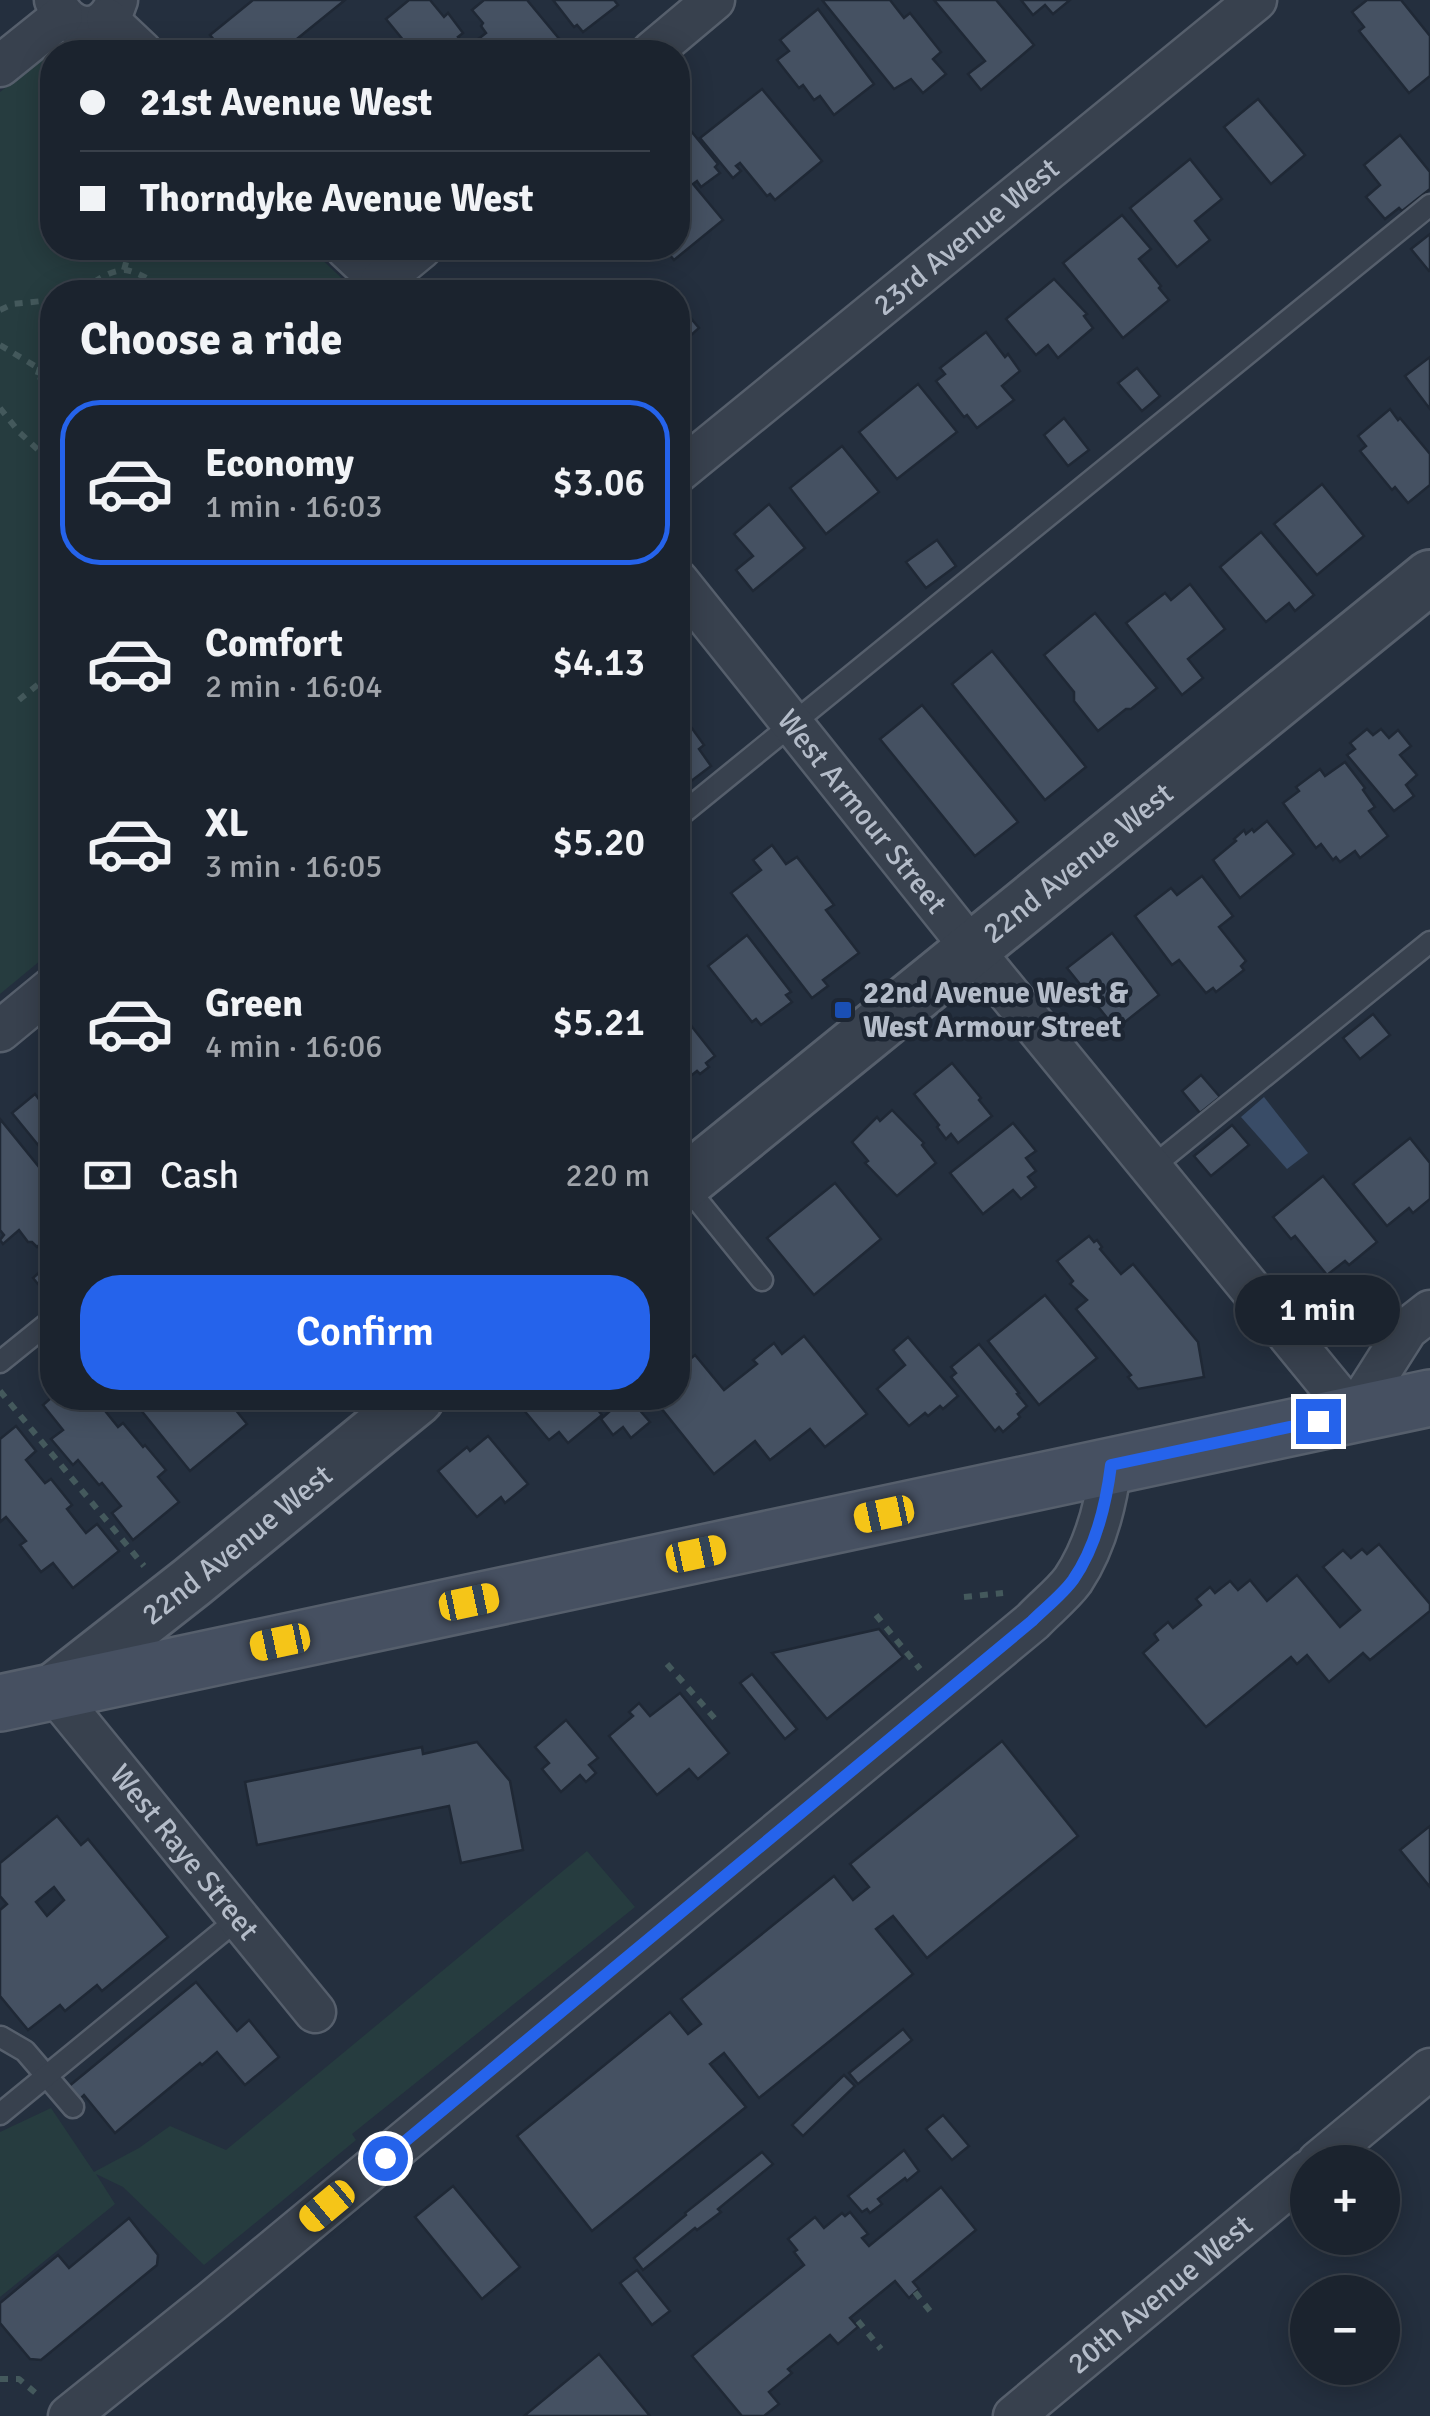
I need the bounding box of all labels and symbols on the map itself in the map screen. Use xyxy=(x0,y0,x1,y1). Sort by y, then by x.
street label: 23rd Avenue West xyxy=(866,150,1067,324)
street label: West Armour Street xyxy=(769,702,955,921)
street label: 22nd Avenue West xyxy=(975,775,1181,952)
place label: 22nd Avenue West & West Armour Street xyxy=(863,975,1128,1046)
marker: 22nd Avenue West & West Armour Street xyxy=(832,999,854,1021)
callout: 1 min xyxy=(1236,1276,1400,1346)
route end xyxy=(1296,1399,1341,1444)
street label: 22nd Avenue West xyxy=(134,1457,340,1633)
car xyxy=(852,1493,916,1535)
car xyxy=(664,1533,728,1575)
car xyxy=(437,1581,501,1623)
car xyxy=(248,1621,312,1663)
street label: West Raye Street xyxy=(102,1757,267,1948)
route start xyxy=(363,2136,408,2181)
car xyxy=(294,2175,360,2237)
street label: 20th Avenue West xyxy=(1060,2207,1260,2382)

